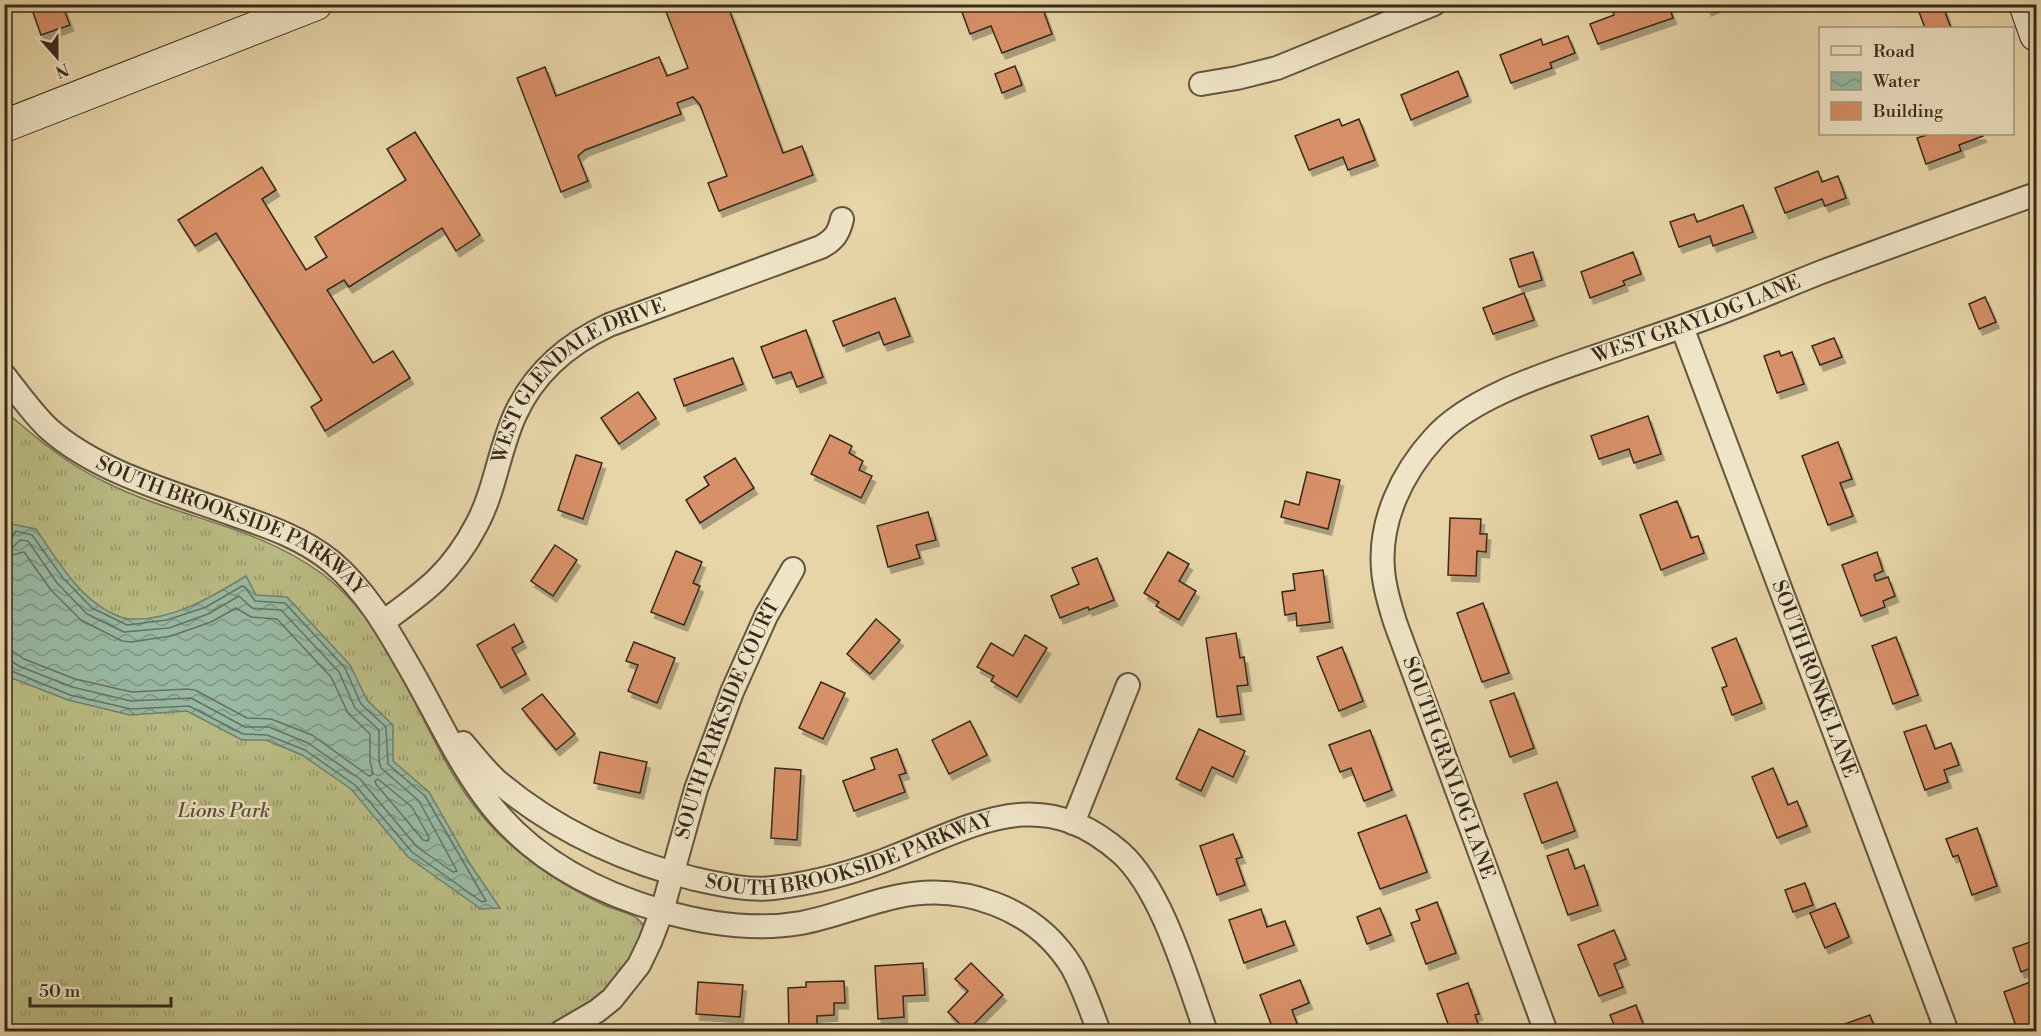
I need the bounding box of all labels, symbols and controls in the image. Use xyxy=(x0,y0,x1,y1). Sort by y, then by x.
north arrow xyxy=(27,27,87,87)
legend xyxy=(1819,27,2014,135)
text: Road xyxy=(1873,40,1916,63)
text: N xyxy=(52,58,72,82)
text: Water xyxy=(1872,70,1921,93)
text: Building xyxy=(1872,100,1944,123)
street label: WEST GRAYLOG LANE xyxy=(1588,269,1804,369)
street label: WEST GLENDALE DRIVE xyxy=(486,293,669,467)
street label: SOUTH BROOKSIDE PARKWAY xyxy=(91,450,372,601)
street label: SOUTH RONKE LANE xyxy=(1766,577,1863,781)
street label: SOUTH PARKSIDE COURT xyxy=(670,595,785,842)
street label: SOUTH GRAYLOG LANE xyxy=(1396,653,1500,883)
park label: Lions Park xyxy=(177,799,270,824)
street label: SOUTH BROOKSIDE PARKWAY xyxy=(703,807,997,901)
scale bar xyxy=(30,970,171,1008)
text: 50 m xyxy=(39,980,81,1003)

